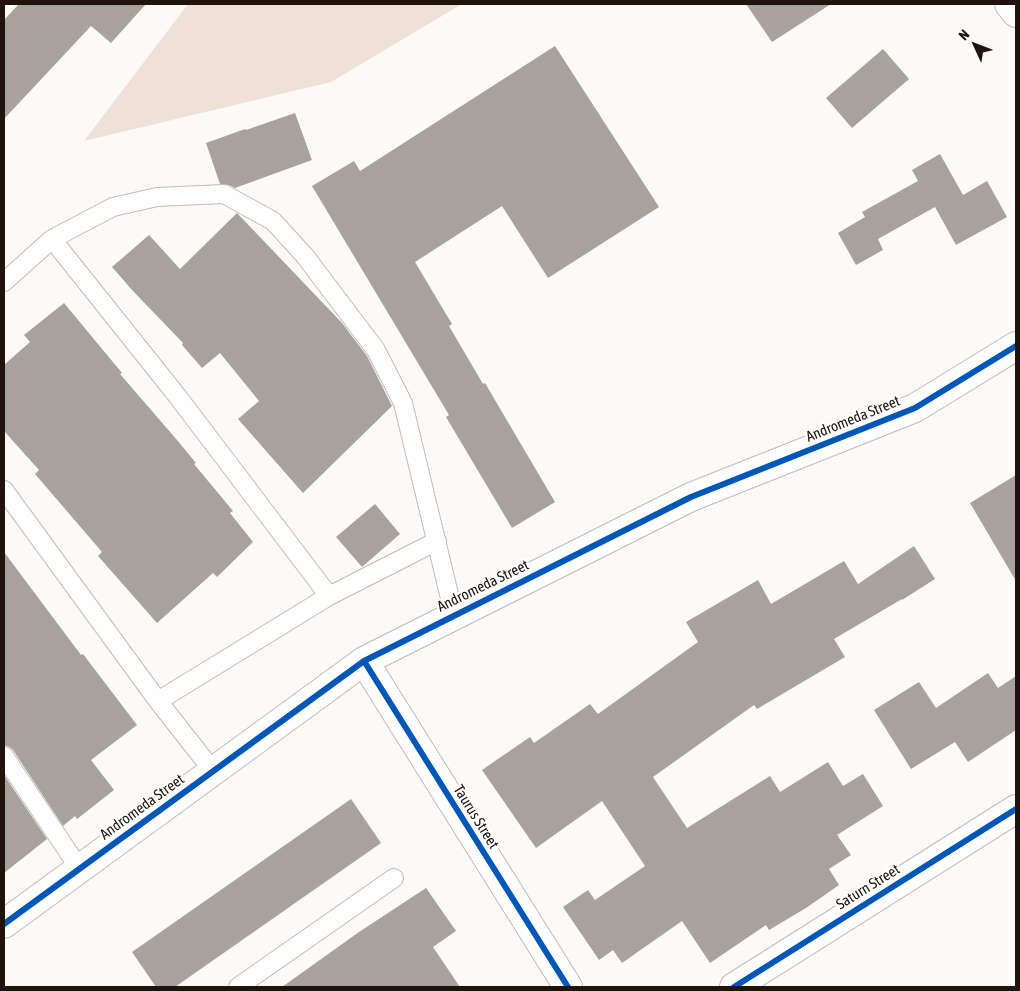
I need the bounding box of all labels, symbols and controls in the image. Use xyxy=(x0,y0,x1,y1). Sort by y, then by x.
north arrow xyxy=(950,20,1000,70)
text: N xyxy=(955,26,973,43)
street label: Andromeda Street xyxy=(803,392,903,446)
street label: Andromeda Street xyxy=(434,556,532,616)
street label: Andromeda Street xyxy=(96,770,188,844)
street label: Taurus Street xyxy=(449,782,503,852)
street label: Saturn Street xyxy=(833,860,903,914)

